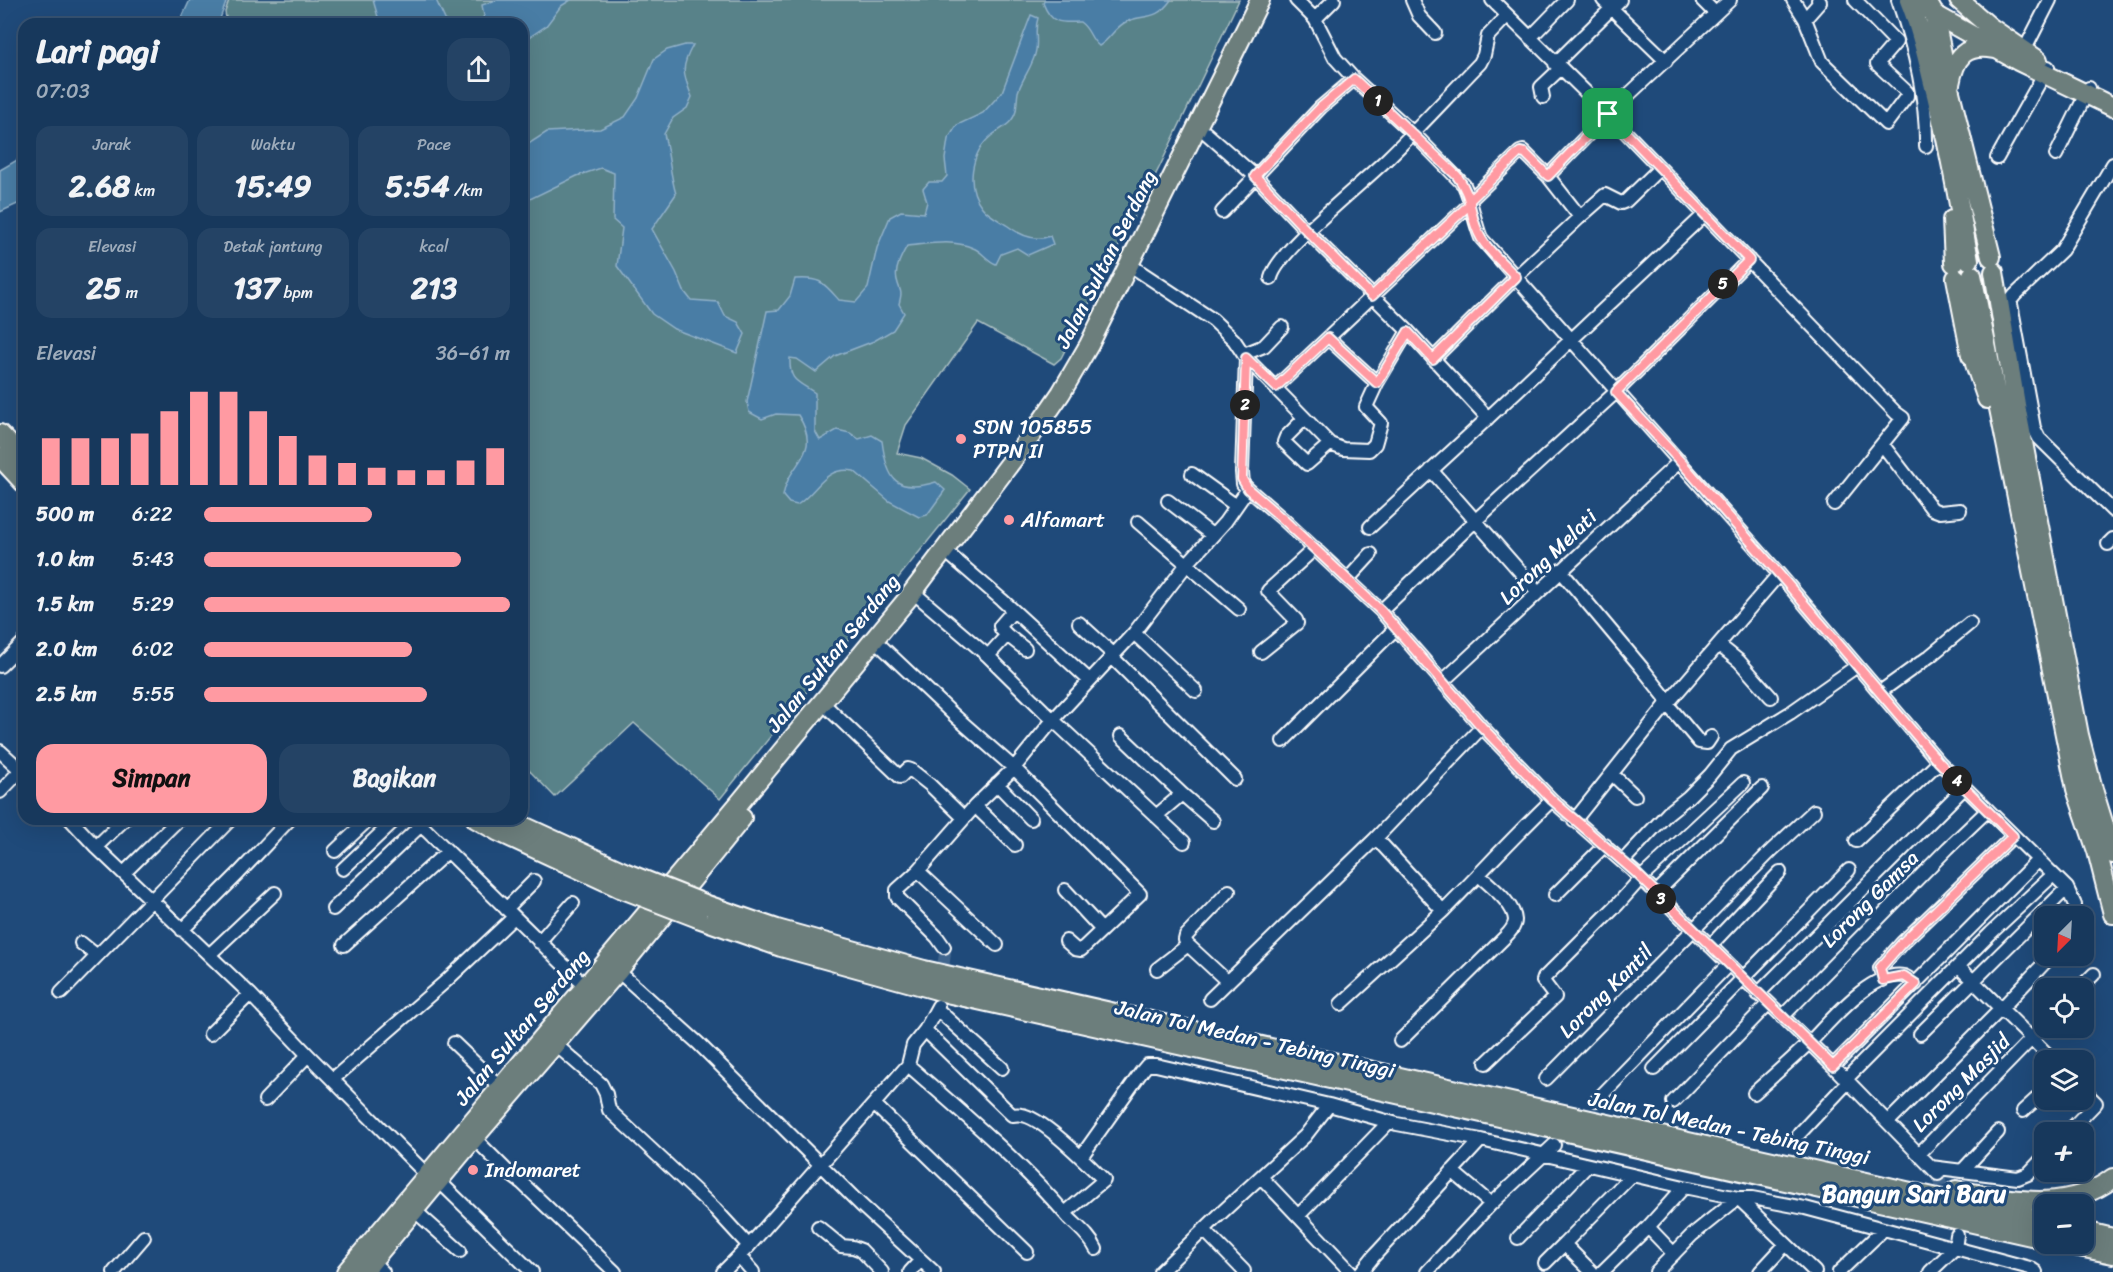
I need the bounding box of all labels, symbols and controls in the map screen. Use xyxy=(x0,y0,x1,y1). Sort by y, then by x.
text: Lari pagi xyxy=(36,22,159,80)
button: share xyxy=(447,38,510,101)
text: 07:03 xyxy=(36,74,90,109)
pin: 1 xyxy=(1363,86,1393,116)
text: 1 xyxy=(1375,86,1381,115)
pin xyxy=(1582,88,1633,139)
icon: arrive xyxy=(1591,97,1624,130)
text: Jarak xyxy=(93,130,131,159)
text: Waktu xyxy=(251,130,295,159)
text: Pace xyxy=(417,130,451,159)
text: 2.68 xyxy=(69,159,130,213)
text: 15:49 xyxy=(234,159,312,213)
text: 5:54 xyxy=(385,159,450,213)
street label: Jalan Sultan Serdang xyxy=(1044,163,1168,356)
text: km xyxy=(130,176,155,205)
text: /km xyxy=(450,176,483,205)
text: Elevasi xyxy=(88,232,136,261)
text: Detak jantung xyxy=(223,232,323,261)
text: kcal xyxy=(419,232,449,261)
text: 25 xyxy=(86,261,122,315)
text: 137 xyxy=(233,261,279,315)
text: 213 xyxy=(411,261,457,315)
pin: 5 xyxy=(1708,269,1738,299)
text: 5 xyxy=(1718,269,1728,298)
text: m xyxy=(122,278,138,307)
text: bpm xyxy=(279,278,313,307)
text: Elevasi xyxy=(36,336,96,371)
text: 36–61 m xyxy=(436,336,510,371)
pin: 2 xyxy=(1230,390,1260,420)
text: 2 xyxy=(1240,390,1250,419)
place label: SDN 105855 PTPN II xyxy=(973,408,1093,470)
marker: SDN 105855 PTPN II xyxy=(954,432,968,446)
text: 500 m xyxy=(36,497,94,532)
text: 6:22 xyxy=(132,497,172,532)
street label: Lorong Melati xyxy=(1490,499,1607,614)
place label: Alfamart xyxy=(1020,501,1105,539)
marker: Alfamart xyxy=(1002,513,1016,527)
text: 1.0 km xyxy=(36,542,94,577)
text: 5:43 xyxy=(132,542,174,577)
street label: Jalan Sultan Serdang xyxy=(756,565,910,742)
text: 1.5 km xyxy=(36,587,94,622)
text: 5:29 xyxy=(132,587,174,622)
text: 2.0 km xyxy=(36,632,97,667)
text: 6:02 xyxy=(132,632,174,667)
text: 2.5 km xyxy=(36,677,97,712)
text: 5:55 xyxy=(132,677,175,712)
button: Simpan xyxy=(36,744,267,813)
button: Bagikan xyxy=(279,744,510,813)
pin: 4 xyxy=(1942,766,1972,796)
text: 4 xyxy=(1952,766,1962,795)
street label: Lorong Gamsa xyxy=(1812,840,1929,957)
pin: 3 xyxy=(1646,884,1676,914)
text: 3 xyxy=(1657,884,1665,913)
north arrow xyxy=(2034,906,2094,966)
map controls xyxy=(2034,906,2094,1254)
street label: Lorong Kantil xyxy=(1549,933,1664,1048)
street label: Jalan Sultan Serdang xyxy=(444,939,600,1115)
button: locate xyxy=(2034,978,2094,1038)
street label: Jalan Tol Medan - Tebing Tinggi xyxy=(1110,988,1400,1090)
street label: Lorong Masjid xyxy=(1902,1023,2021,1142)
button: layers xyxy=(2034,1050,2094,1110)
street label: Jalan Tol Medan - Tebing Tinggi xyxy=(1584,1079,1874,1177)
button: + xyxy=(2034,1122,2094,1182)
place label: Indomaret xyxy=(484,1151,581,1189)
marker: Indomaret xyxy=(466,1163,480,1177)
district label: Bangun Sari Baru xyxy=(1822,1173,2006,1215)
button: − xyxy=(2034,1194,2094,1254)

